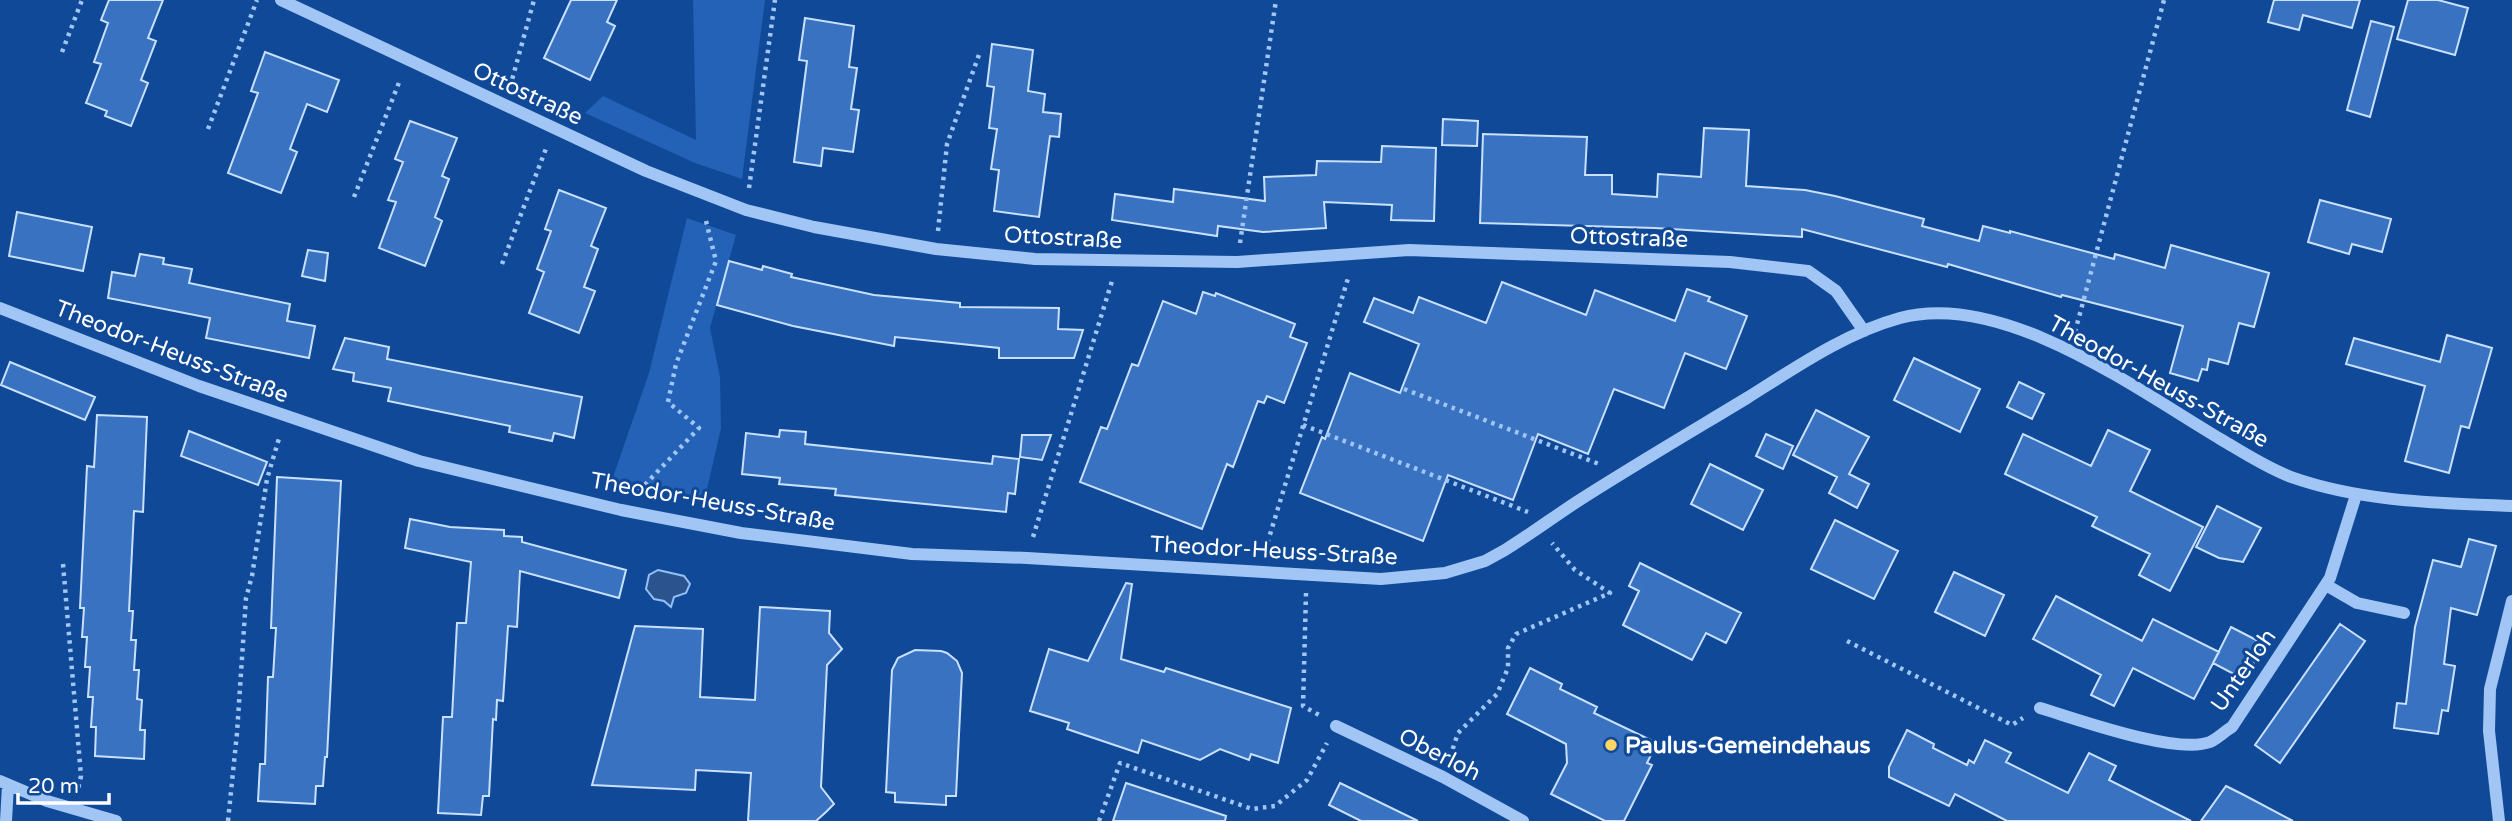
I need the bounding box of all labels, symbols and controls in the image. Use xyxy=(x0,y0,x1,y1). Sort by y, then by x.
street label: Ottostraße xyxy=(468,56,587,132)
street label: Ottostraße xyxy=(1003,221,1123,255)
street label: Ottostraße xyxy=(1569,222,1689,254)
street label: Theodor-Heuss-Straße xyxy=(51,294,292,409)
street label: Theodor-Heuss-Straße xyxy=(2043,310,2274,454)
street label: Theodor-Heuss-Straße xyxy=(588,467,837,537)
street label: Theodor-Heuss-Straße xyxy=(1149,531,1398,571)
street label: Unterloh xyxy=(2205,624,2283,717)
street label: Oberloh xyxy=(1394,722,1485,787)
place label: Paulus-Gemeindehaus xyxy=(1625,732,1871,760)
marker: Paulus-Gemeindehaus xyxy=(1603,737,1619,753)
scale bar xyxy=(18,762,108,806)
text: 20 m xyxy=(28,774,79,799)

